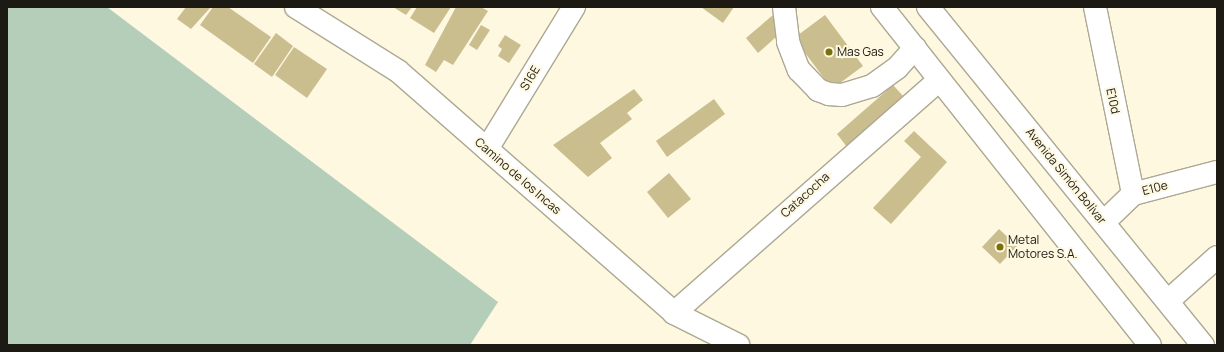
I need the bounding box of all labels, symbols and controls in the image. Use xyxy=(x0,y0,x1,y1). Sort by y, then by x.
place label: Mas Gas xyxy=(837,45,884,59)
marker: Mas Gas xyxy=(824,47,834,57)
street label: S16E xyxy=(517,63,543,93)
street label: E10d xyxy=(1103,87,1123,115)
street label: Avenida Simón Bolívar xyxy=(1023,125,1109,227)
street label: Camino de los Incas xyxy=(472,135,564,217)
street label: Catacocha xyxy=(778,169,832,221)
street label: E10e xyxy=(1141,178,1169,198)
place label: Metal Motores S.A. xyxy=(1008,233,1078,261)
marker: Metal Motores S.A. xyxy=(995,242,1005,252)

